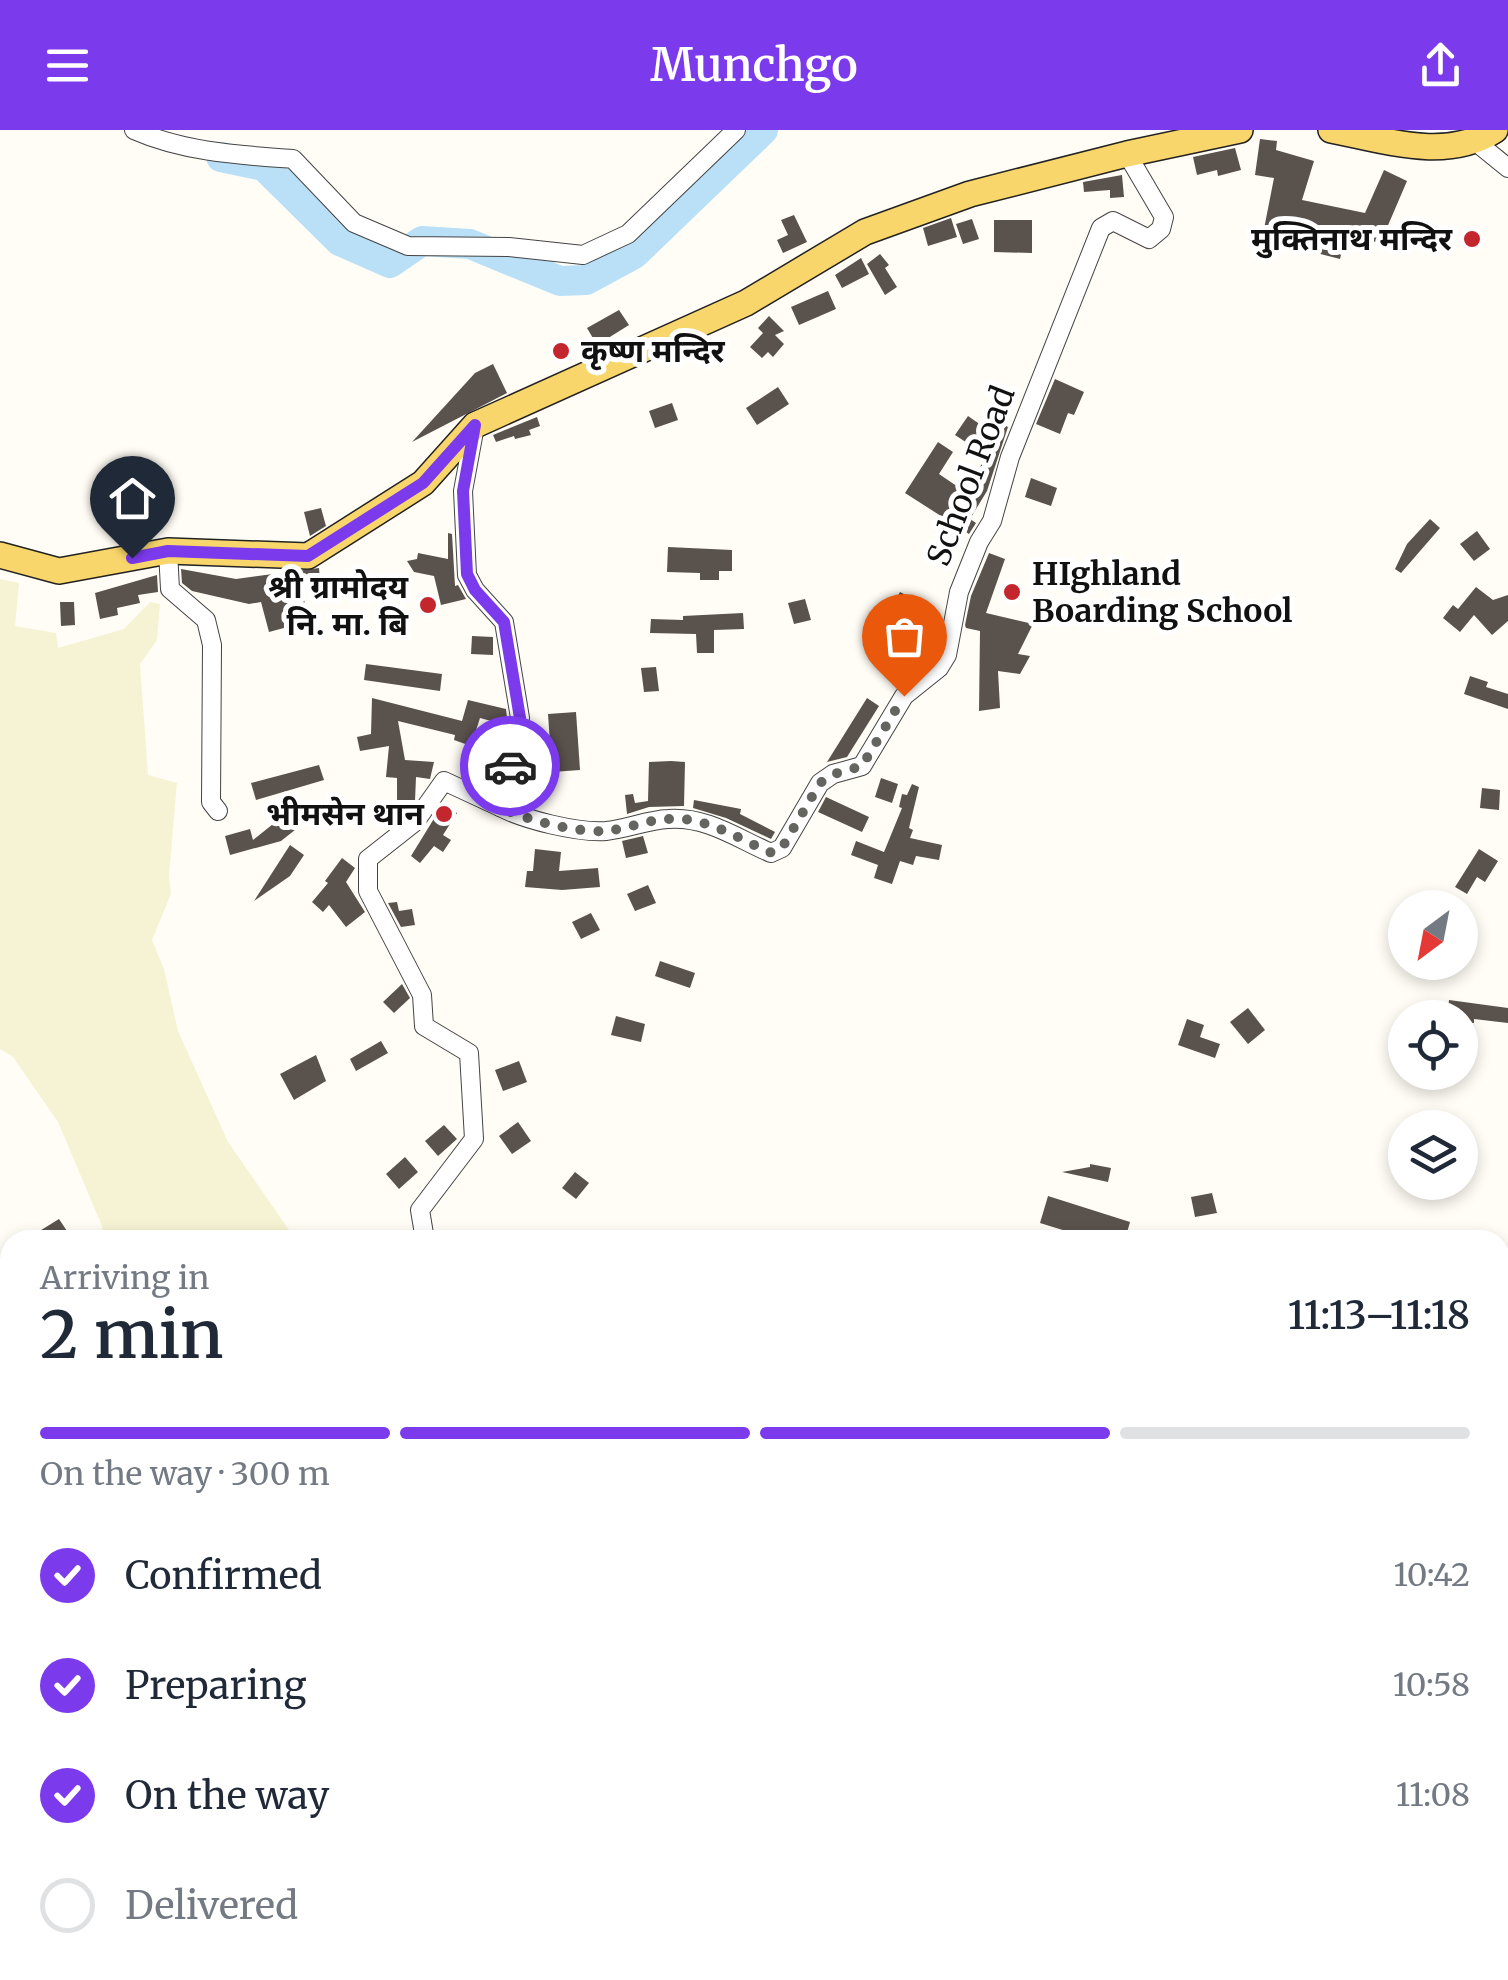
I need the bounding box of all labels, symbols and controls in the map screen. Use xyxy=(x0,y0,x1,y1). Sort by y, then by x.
text: Munchgo xyxy=(650,37,858,93)
icon: menu xyxy=(40,38,95,93)
icon: share xyxy=(1413,38,1468,93)
place label: मुक्तिनाथ मन्दिर xyxy=(1251,219,1453,259)
marker: मुक्तिनाथ मन्दिर xyxy=(1461,228,1483,250)
place label: कृष्ण मन्दिर xyxy=(581,331,726,371)
marker: कृष्ण मन्दिर xyxy=(550,340,572,362)
street label: School Road xyxy=(918,380,1024,572)
pin xyxy=(90,456,175,559)
icon: home xyxy=(105,471,160,526)
place label: HIghland Boarding School xyxy=(1032,554,1293,631)
place label: श्री ग्रामोदय नि. मा. बि xyxy=(268,567,409,644)
marker: HIghland Boarding School xyxy=(1001,581,1023,603)
marker: श्री ग्रामोदय नि. मा. बि xyxy=(417,594,439,616)
pin xyxy=(862,594,947,697)
icon: bag xyxy=(877,609,932,664)
courier xyxy=(460,716,560,816)
icon: car xyxy=(483,739,538,794)
place label: भीमसेन थान xyxy=(266,794,425,834)
marker: भीमसेन थान xyxy=(433,803,455,825)
north arrow xyxy=(1388,890,1478,980)
map controls xyxy=(1388,890,1478,1200)
button: locate xyxy=(1388,1000,1478,1090)
button: layers xyxy=(1388,1110,1478,1200)
text: Arriving in xyxy=(40,1258,209,1298)
text: 11:13–11:18 xyxy=(1288,1292,1470,1339)
text: 2 min xyxy=(40,1294,224,1376)
text: On the way · 300 m xyxy=(40,1454,330,1494)
icon: check xyxy=(40,1548,95,1603)
text: Confirmed xyxy=(125,1552,322,1599)
text: 10:42 xyxy=(1394,1555,1470,1595)
icon: check xyxy=(40,1658,95,1713)
text: Preparing xyxy=(125,1662,307,1709)
text: 10:58 xyxy=(1393,1665,1470,1705)
icon: check xyxy=(40,1768,95,1823)
text: On the way xyxy=(125,1772,329,1819)
text: 11:08 xyxy=(1396,1775,1470,1815)
text: Delivered xyxy=(125,1882,298,1929)

